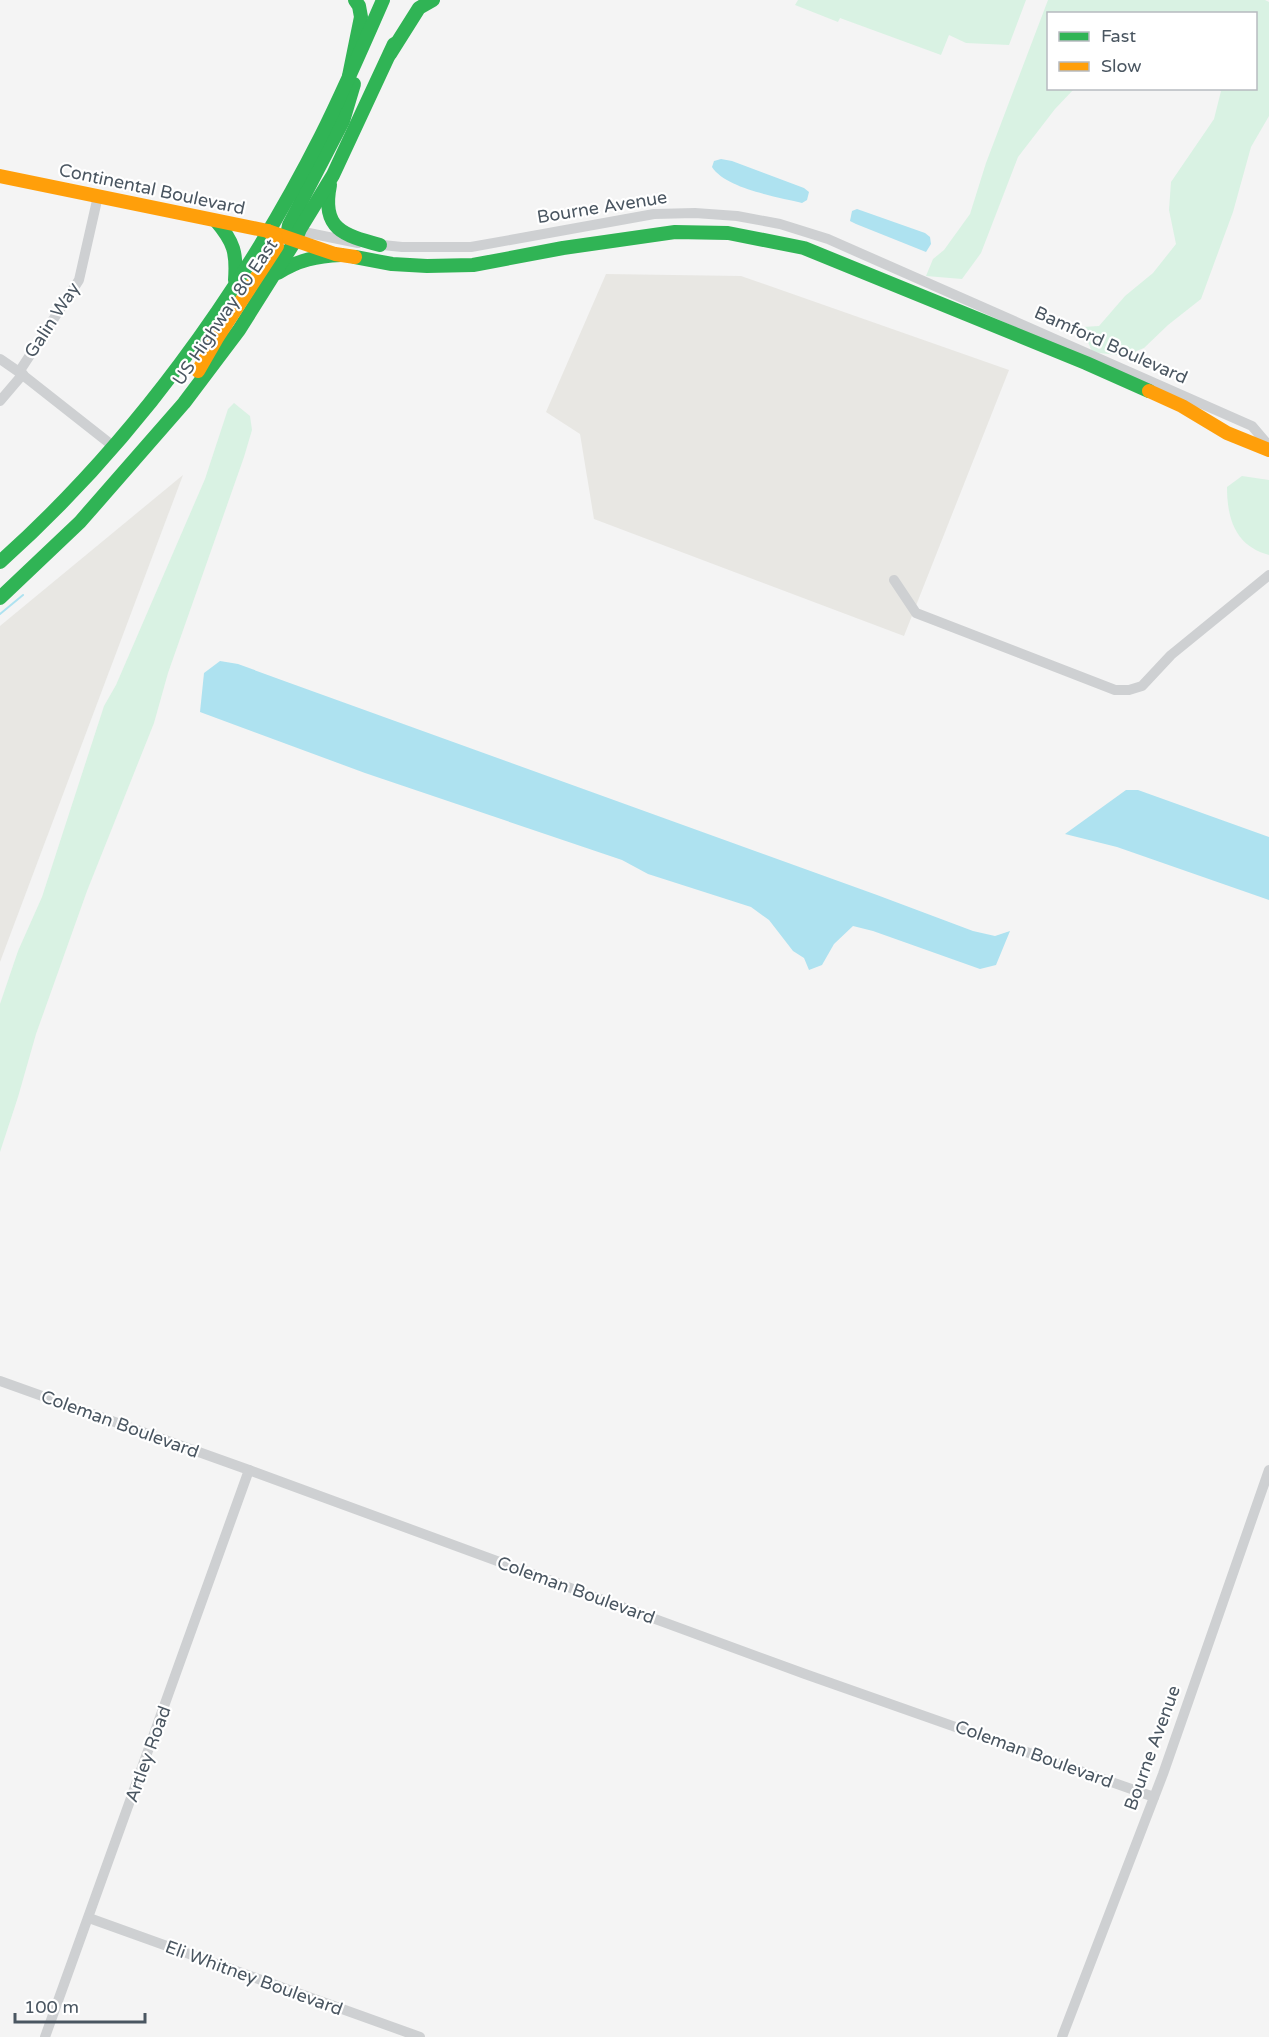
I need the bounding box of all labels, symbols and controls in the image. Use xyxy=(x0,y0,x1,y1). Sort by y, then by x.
legend xyxy=(1047,12,1257,90)
text: Fast xyxy=(1101,25,1136,47)
text: Slow xyxy=(1101,55,1142,77)
street label: Continental Boulevard xyxy=(57,159,247,219)
street label: Bourne Avenue xyxy=(535,186,669,228)
street label: US Highway 80 East xyxy=(168,234,282,390)
street label: Galin Way xyxy=(20,278,85,362)
street label: Bamford Boulevard xyxy=(1031,301,1191,389)
street label: Coleman Boulevard xyxy=(38,1385,202,1463)
street label: Coleman Boulevard xyxy=(494,1551,658,1629)
street label: Bourne Avenue xyxy=(1119,1682,1185,1814)
street label: Artley Road xyxy=(120,1703,176,1805)
street label: Coleman Boulevard xyxy=(952,1715,1116,1793)
street label: Eli Whitney Boulevard xyxy=(162,1936,346,2020)
scale bar xyxy=(15,1986,146,2024)
text: 100 m xyxy=(24,1996,79,2018)

